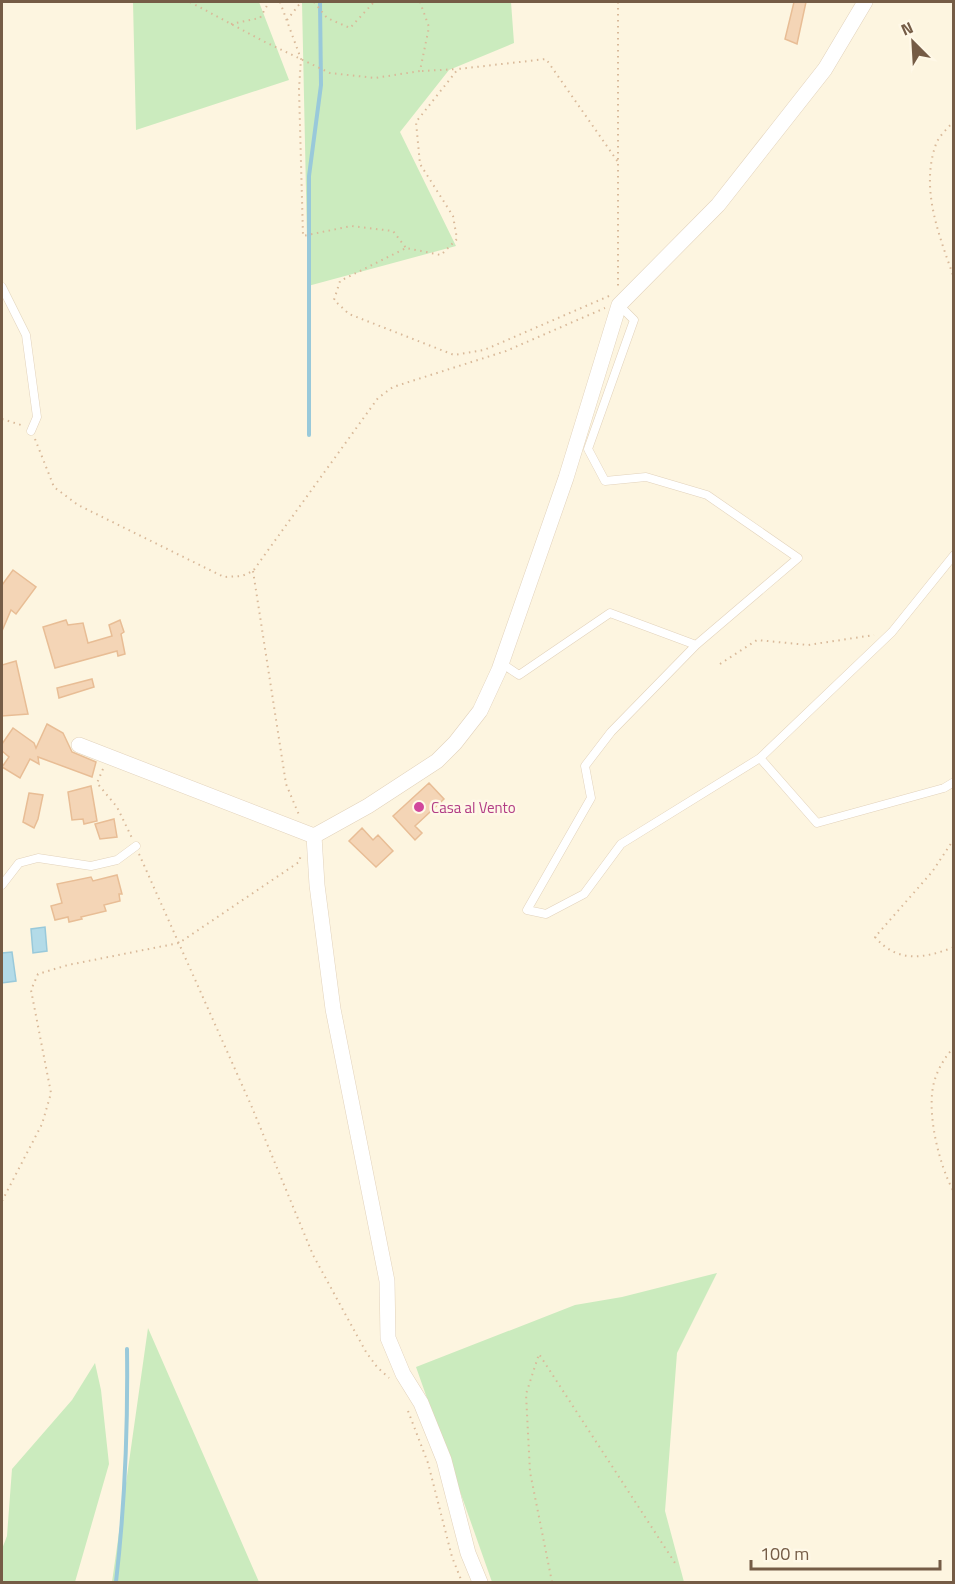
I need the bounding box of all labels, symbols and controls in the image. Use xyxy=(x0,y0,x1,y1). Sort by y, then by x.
north arrow xyxy=(883,12,943,72)
text: N xyxy=(897,15,917,42)
place label: Casa al Vento xyxy=(431,796,516,819)
marker: Casa al Vento xyxy=(412,800,426,814)
scale bar xyxy=(751,1533,940,1571)
text: 100 m xyxy=(760,1540,809,1567)

